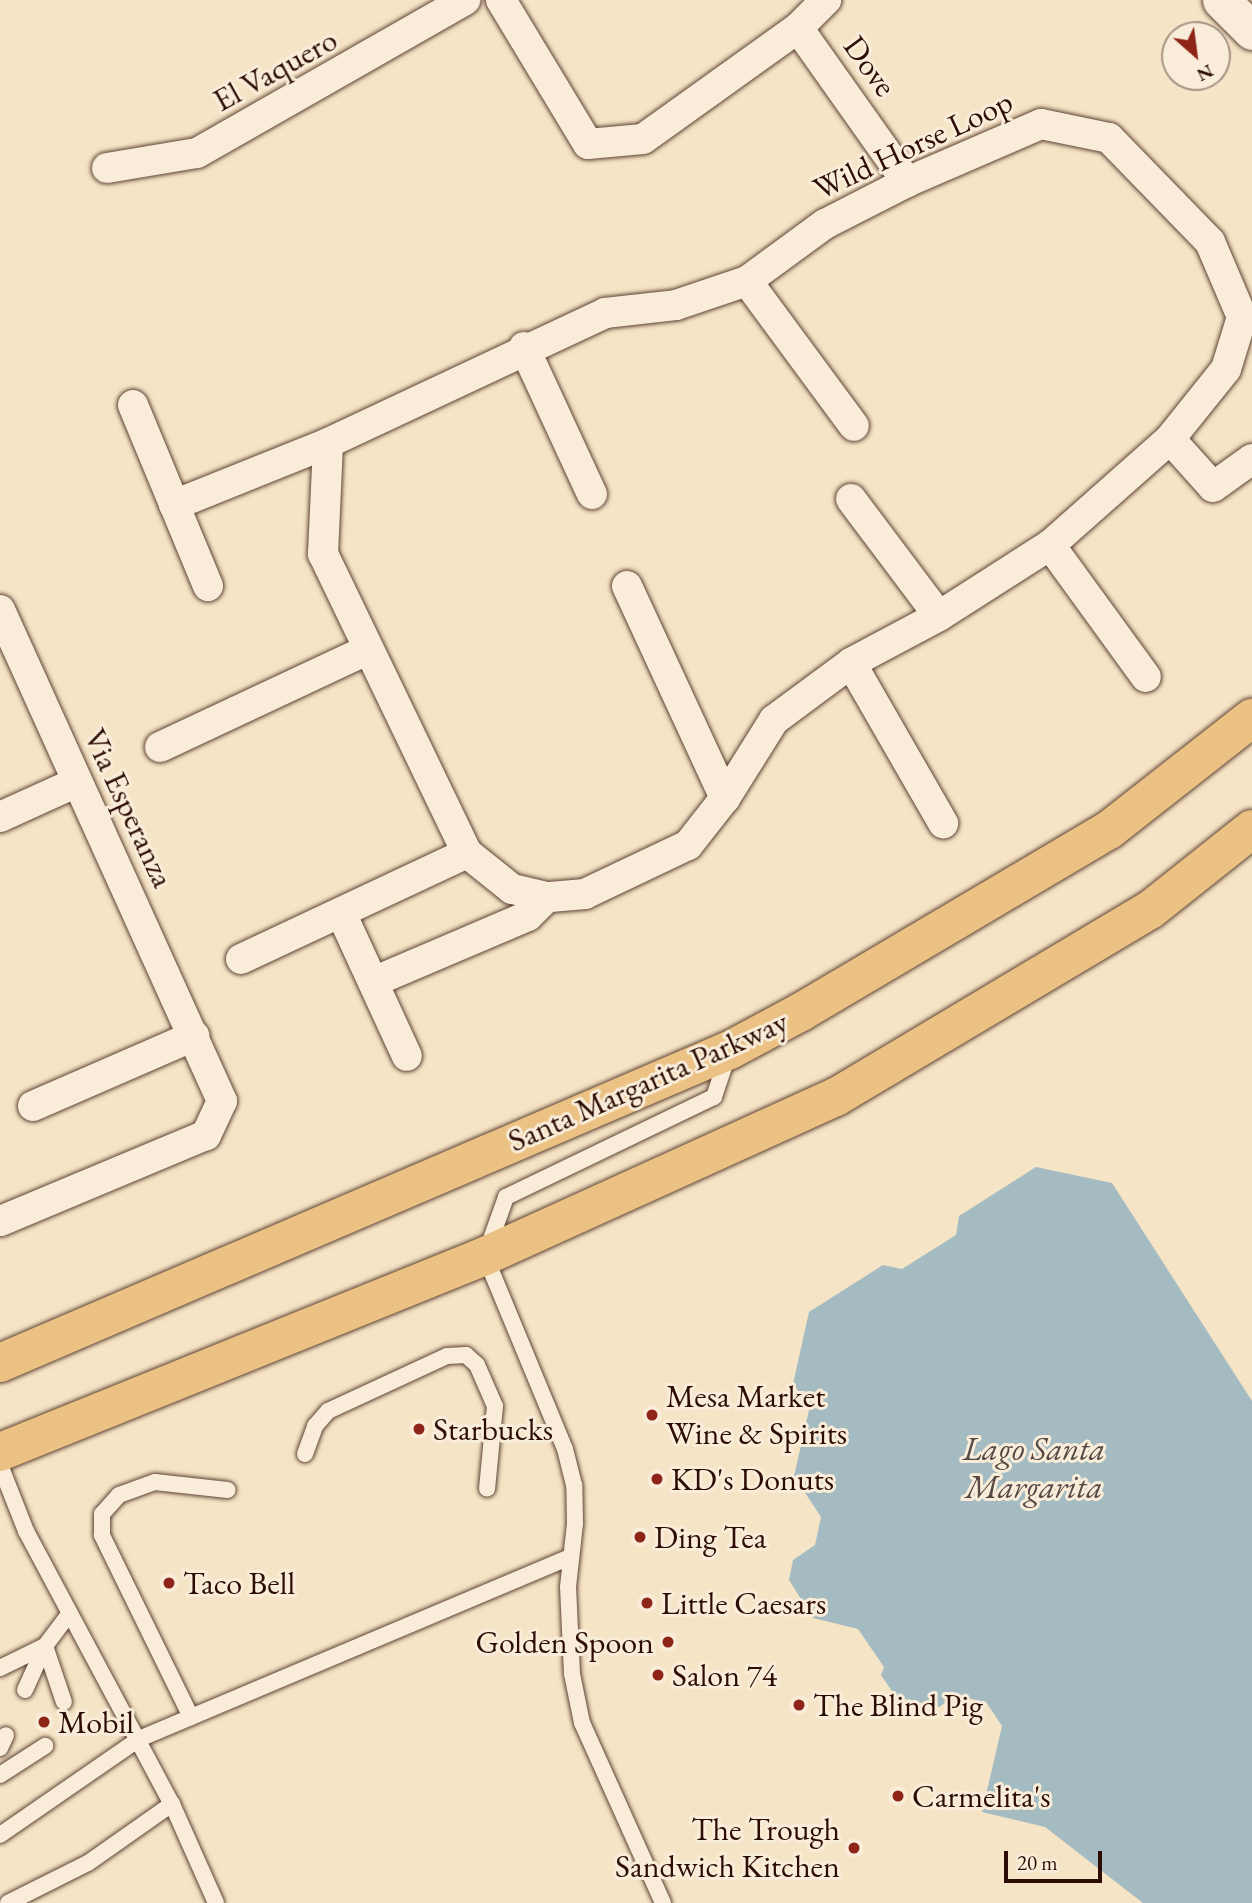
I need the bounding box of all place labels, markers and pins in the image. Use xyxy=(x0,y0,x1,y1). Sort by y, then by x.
place label: Mesa Market Wine & Spirits xyxy=(666,1378,847,1453)
marker: Mesa Market Wine & Spirits xyxy=(644,1407,660,1423)
place label: Starbucks xyxy=(433,1410,553,1448)
marker: Starbucks xyxy=(411,1421,427,1437)
place label: KD's Donuts xyxy=(671,1460,834,1498)
marker: KD's Donuts xyxy=(649,1471,665,1487)
place label: Ding Tea xyxy=(654,1518,767,1556)
marker: Ding Tea xyxy=(632,1529,648,1545)
place label: Taco Bell xyxy=(183,1564,295,1602)
marker: Taco Bell xyxy=(161,1575,177,1591)
place label: Little Caesars xyxy=(661,1584,826,1622)
marker: Little Caesars xyxy=(639,1595,655,1611)
place label: Golden Spoon xyxy=(476,1623,654,1661)
marker: Golden Spoon xyxy=(660,1634,676,1650)
place label: Salon 74 xyxy=(672,1656,777,1694)
marker: Salon 74 xyxy=(650,1667,666,1683)
place label: The Blind Pig xyxy=(813,1686,983,1724)
marker: The Blind Pig xyxy=(791,1697,807,1713)
place label: Mobil xyxy=(58,1703,134,1741)
marker: Mobil xyxy=(36,1714,52,1730)
place label: Carmelita's xyxy=(912,1777,1051,1815)
marker: Carmelita's xyxy=(890,1788,906,1804)
place label: The Trough Sandwich Kitchen xyxy=(615,1811,840,1886)
marker: The Trough Sandwich Kitchen xyxy=(846,1840,862,1856)

